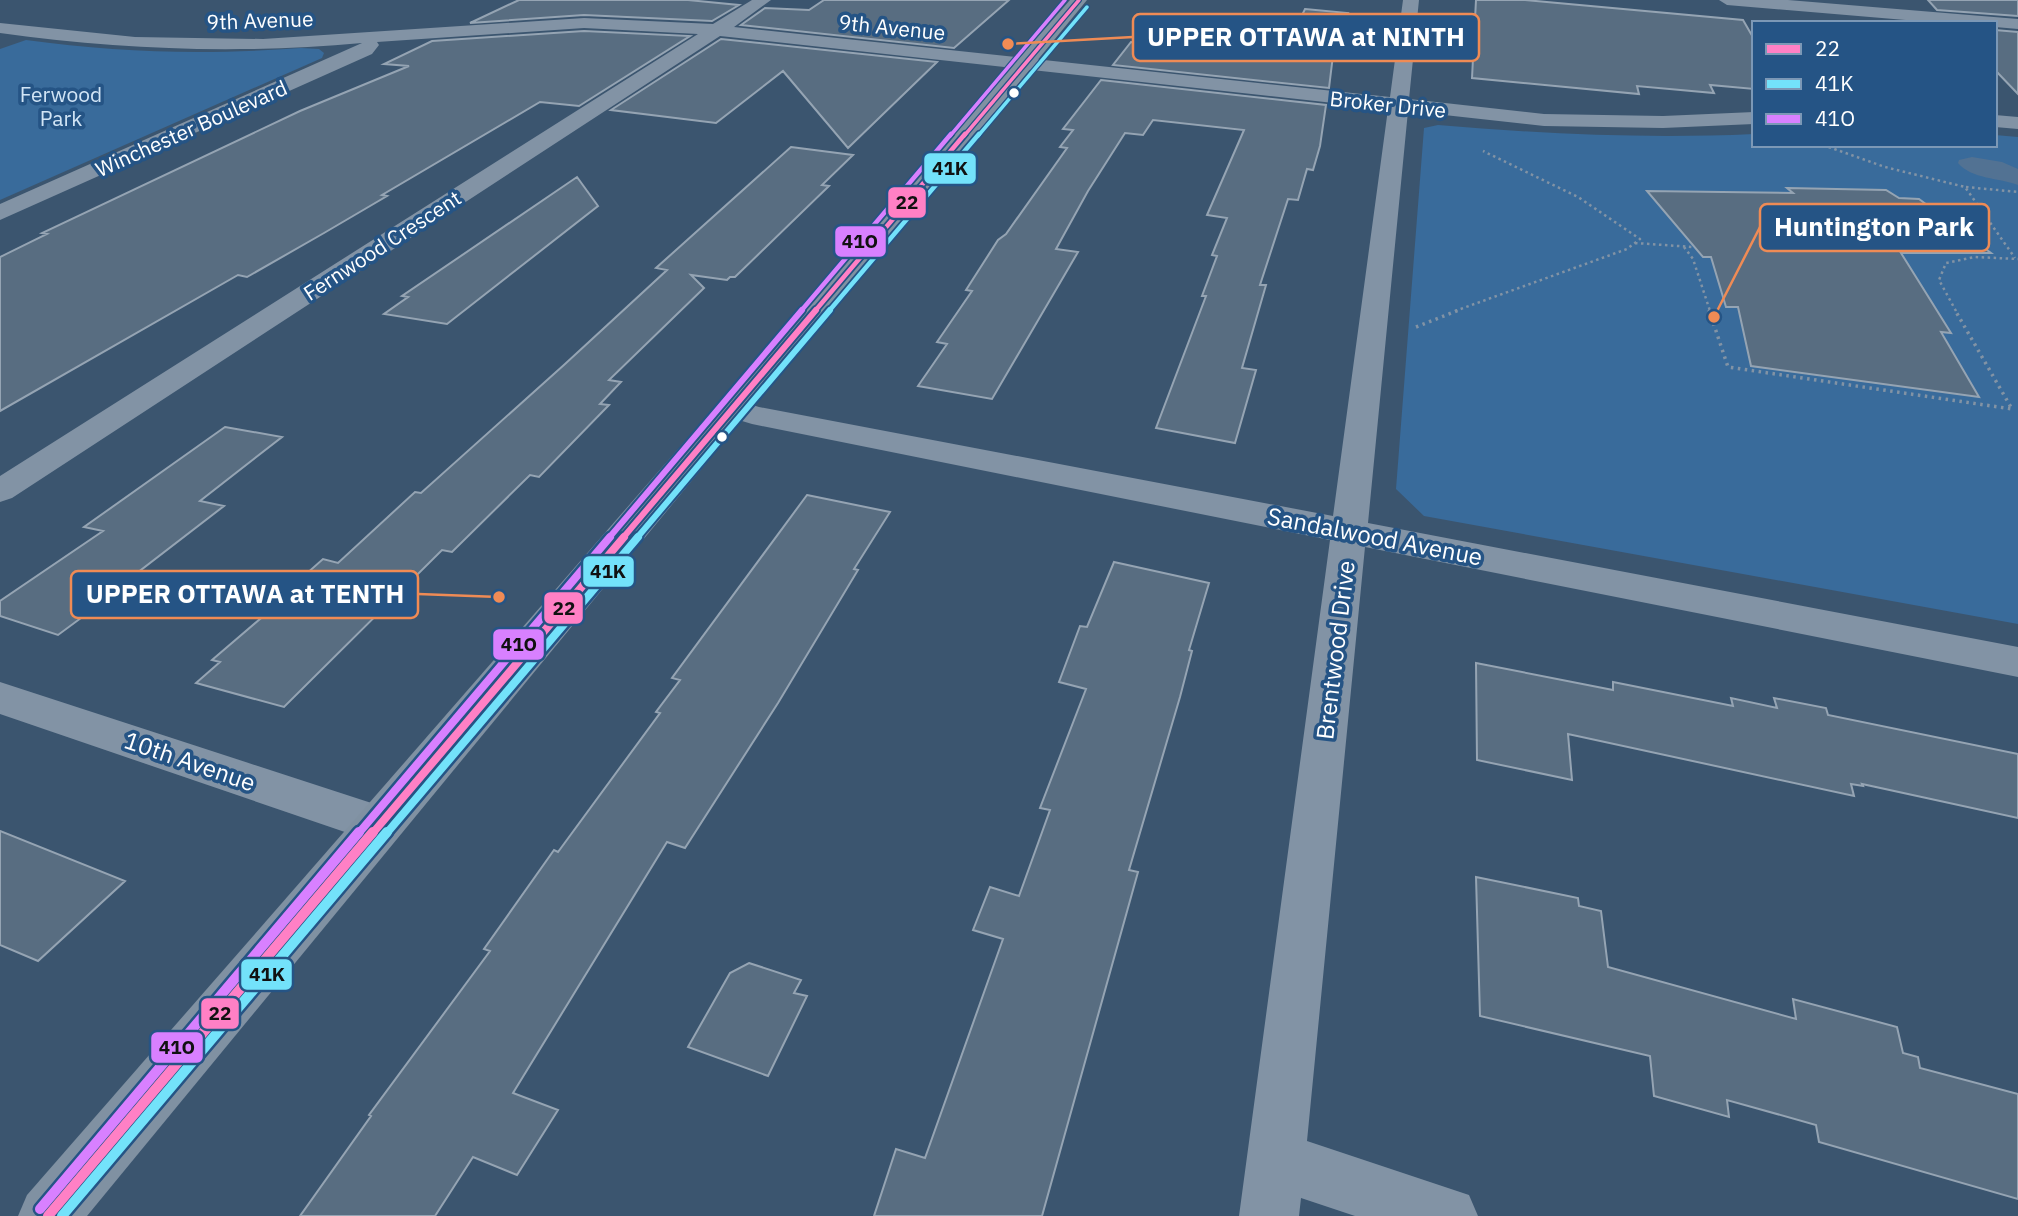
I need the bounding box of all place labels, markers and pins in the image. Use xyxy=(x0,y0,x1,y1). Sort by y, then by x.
callout: UPPER OTTAWA at NINTH xyxy=(1133,14,1479,61)
unlabelled marker xyxy=(1007,86,1021,100)
callout: Huntington Park xyxy=(1760,204,1989,251)
unlabelled marker xyxy=(715,430,729,444)
callout: UPPER OTTAWA at TENTH xyxy=(71,571,418,618)

